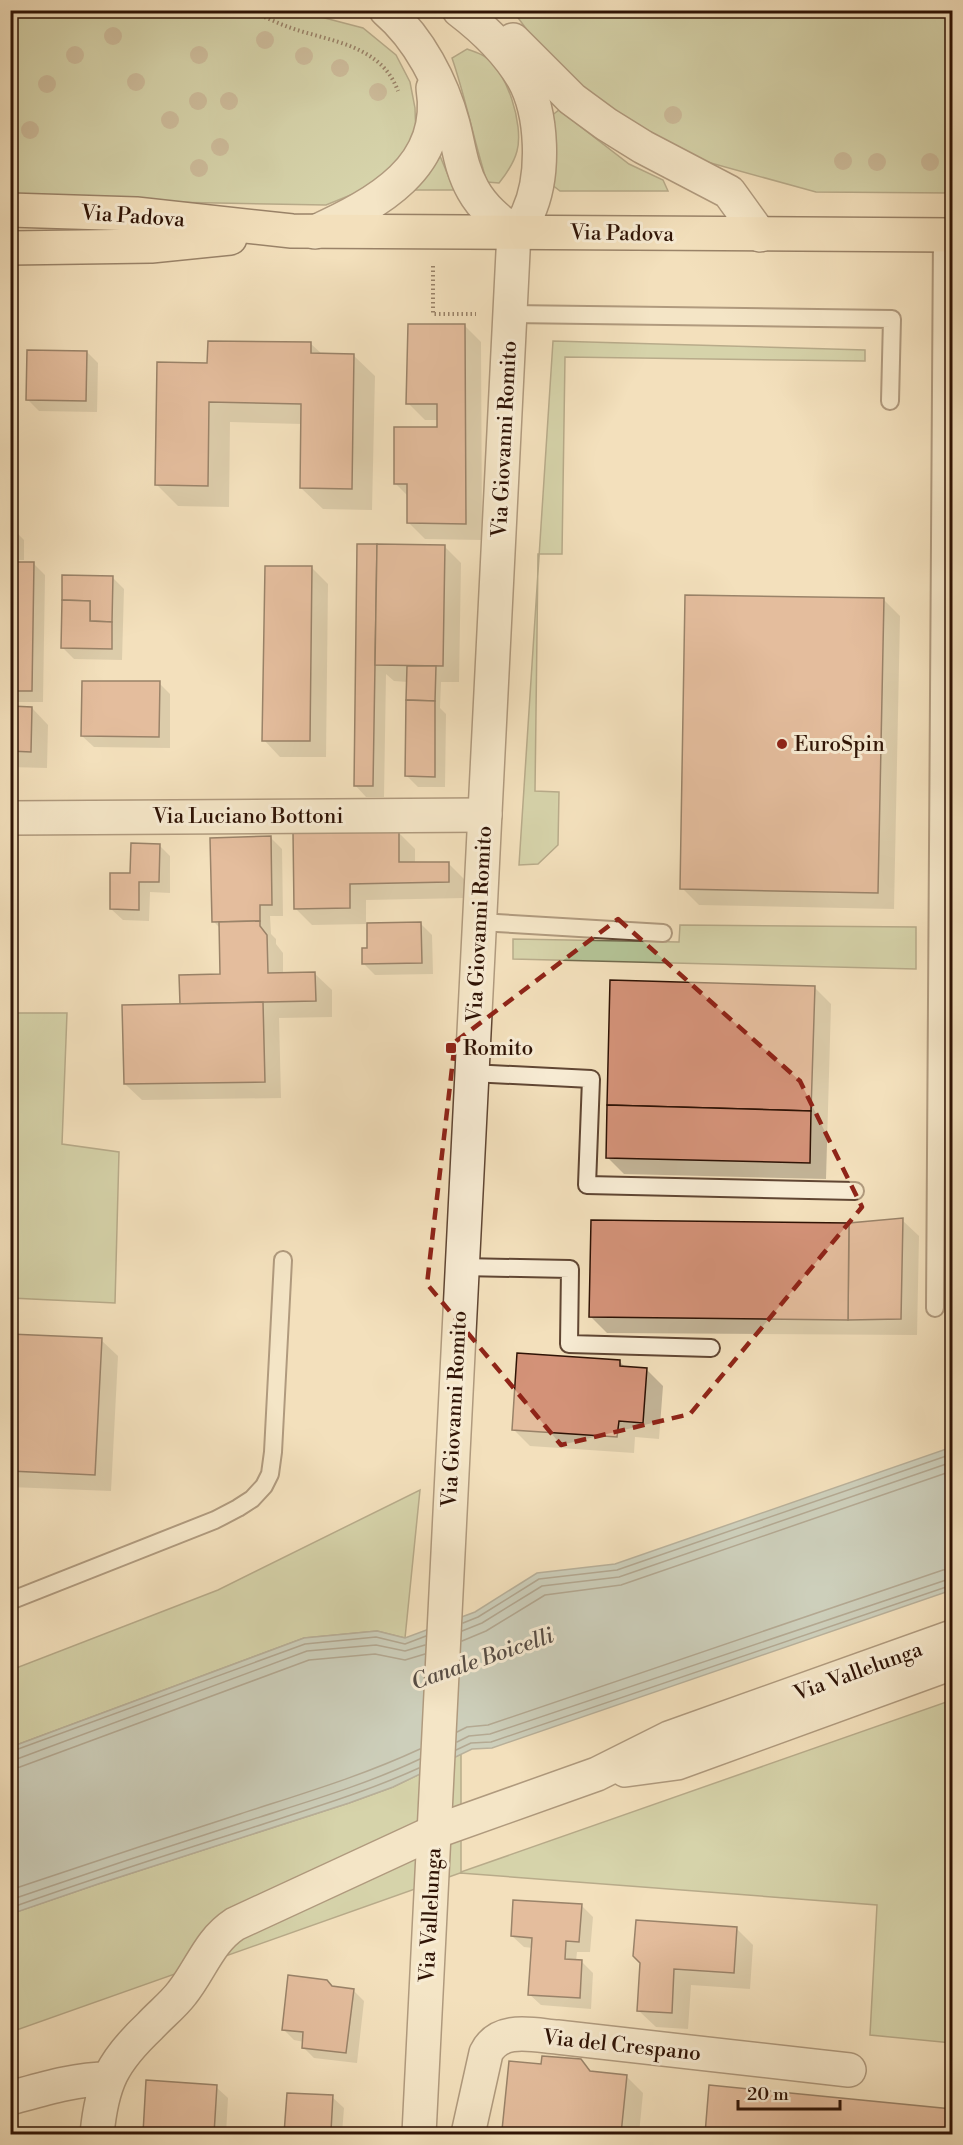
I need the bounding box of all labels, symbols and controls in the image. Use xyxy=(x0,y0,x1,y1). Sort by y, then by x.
street label: Via Padova xyxy=(79,200,186,234)
street label: Via Padova xyxy=(569,220,675,248)
street label: Via Giovanni Romito xyxy=(487,340,523,539)
place label: EuroSpin xyxy=(794,732,885,758)
marker: EuroSpin xyxy=(775,737,789,751)
street label: Via Luciano Bottoni xyxy=(152,804,343,830)
street label: Via Giovanni Romito xyxy=(462,825,498,1024)
place label: Romito xyxy=(463,1036,533,1062)
marker: Romito xyxy=(444,1041,458,1055)
street label: Via Giovanni Romito xyxy=(437,1310,473,1509)
water label: Canale Boicelli xyxy=(408,1622,557,1696)
street label: Via Vallelunga xyxy=(790,1637,926,1708)
street label: Via Vallelunga xyxy=(414,1847,448,1984)
street label: Via del Crespano xyxy=(540,2025,702,2067)
scale bar xyxy=(738,2073,840,2111)
text: 20 m xyxy=(747,2083,789,2106)

